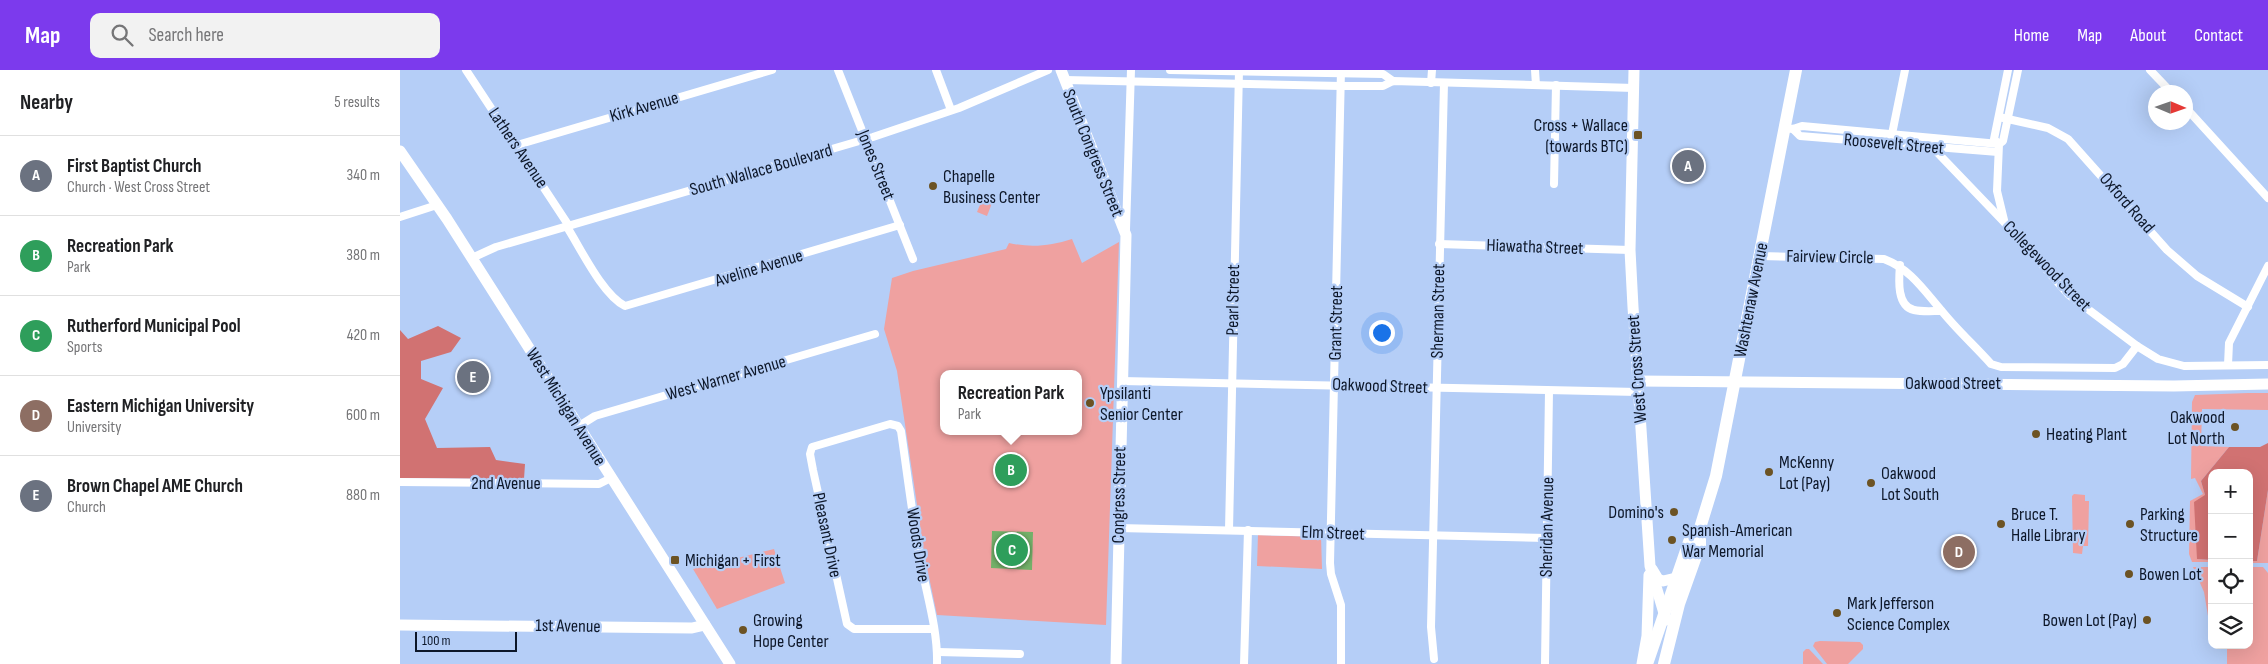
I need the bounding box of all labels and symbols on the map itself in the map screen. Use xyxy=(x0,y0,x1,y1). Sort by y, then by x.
north arrow xyxy=(2148,85,2193,130)
street label: South Congress Street xyxy=(1058,86,1128,220)
street label: Kirk Avenue xyxy=(607,87,681,127)
street label: Lathers Avenue xyxy=(484,104,552,192)
place label: Cross + Wallace (towards BTC) xyxy=(1534,115,1628,157)
street label: Jones Street xyxy=(852,126,900,203)
marker: Cross + Wallace (towards BTC) xyxy=(1632,129,1644,141)
street label: Roosevelt Street xyxy=(1843,129,1945,159)
street label: South Wallace Boulevard xyxy=(687,140,835,200)
pin: A xyxy=(1672,147,1704,185)
place label: Chapelle Business Center xyxy=(943,166,1040,208)
street label: Oxford Road xyxy=(2095,169,2159,237)
marker: Chapelle Business Center xyxy=(927,180,939,192)
street label: Collegewood Street xyxy=(1999,216,2096,316)
street label: Hiawatha Street xyxy=(1486,235,1584,259)
street label: Washtenaw Avenue xyxy=(1730,241,1772,359)
street label: Aveline Avenue xyxy=(712,245,805,292)
street label: Fairview Circle xyxy=(1786,246,1874,268)
street label: Sherman Street xyxy=(1427,263,1449,359)
street label: Pearl Street xyxy=(1222,264,1244,336)
street label: Grant Street xyxy=(1325,285,1347,361)
street label: West Cross Street xyxy=(1623,314,1651,424)
your location xyxy=(1369,320,1395,346)
street label: West Michigan Avenue xyxy=(522,345,610,469)
street label: West Warner Avenue xyxy=(664,351,788,405)
pin: E xyxy=(457,358,489,396)
street label: Oakwood Street xyxy=(1905,373,2001,394)
street label: Oakwood Street xyxy=(1332,374,1429,398)
place label: Ypsilanti Senior Center xyxy=(1100,383,1183,425)
marker: Ypsilanti Senior Center xyxy=(1084,397,1096,409)
place label: Oakwood Lot North xyxy=(2167,407,2225,449)
marker: Oakwood Lot North xyxy=(2229,421,2241,433)
place label: Heating Plant xyxy=(2046,424,2128,445)
marker: Heating Plant xyxy=(2030,428,2042,440)
street label: Congress Street xyxy=(1108,446,1130,543)
pin: B xyxy=(995,451,1027,489)
place label: McKenny Lot (Pay) xyxy=(1779,452,1834,494)
place label: Oakwood Lot South xyxy=(1881,463,1939,505)
marker: McKenny Lot (Pay) xyxy=(1763,466,1775,478)
street label: 2nd Avenue xyxy=(471,473,541,494)
street label: Sheridan Avenue xyxy=(1536,477,1558,577)
marker: Oakwood Lot South xyxy=(1865,477,1877,489)
street label: Pleasant Drive xyxy=(808,491,846,579)
place label: Domino's xyxy=(1608,502,1664,523)
place label: Bruce T. Halle Library xyxy=(2011,504,2085,546)
place label: Parking Structure xyxy=(2140,504,2198,546)
marker: Domino's xyxy=(1668,506,1680,518)
street label: Woods Drive xyxy=(902,507,934,583)
marker: Bruce T. Halle Library xyxy=(1995,518,2007,530)
marker: Parking Structure xyxy=(2124,518,2136,530)
place label: Spanish-American War Memorial xyxy=(1682,520,1793,562)
street label: Elm Street xyxy=(1301,521,1365,545)
pin: C xyxy=(996,531,1028,569)
pin: D xyxy=(1943,533,1975,571)
marker: Spanish-American War Memorial xyxy=(1666,534,1678,546)
place label: Michigan + First xyxy=(685,550,781,571)
marker: Michigan + First xyxy=(669,554,681,566)
place label: Bowen Lot xyxy=(2139,564,2202,585)
marker: Bowen Lot xyxy=(2123,568,2135,580)
place label: Mark Jefferson Science Complex xyxy=(1847,593,1950,635)
marker: Mark Jefferson Science Complex xyxy=(1831,607,1843,619)
place label: Growing Hope Center xyxy=(753,610,829,652)
place label: Bowen Lot (Pay) xyxy=(2043,610,2137,631)
marker: Bowen Lot (Pay) xyxy=(2141,614,2153,626)
street label: 1st Avenue xyxy=(535,615,601,637)
marker: Growing Hope Center xyxy=(737,624,749,636)
scale bar xyxy=(415,629,518,652)

